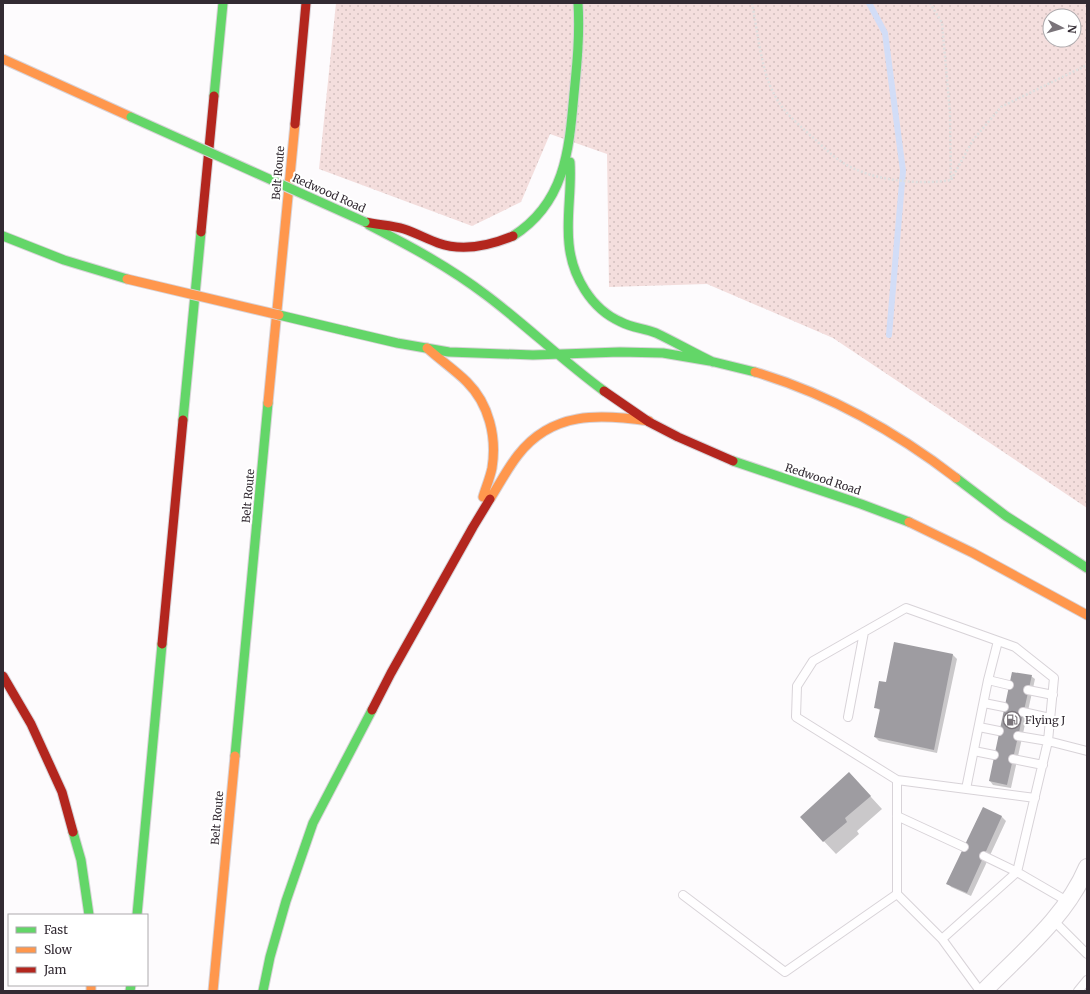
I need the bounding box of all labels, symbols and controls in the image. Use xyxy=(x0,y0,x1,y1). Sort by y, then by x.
north arrow xyxy=(1042,8,1082,48)
text: N xyxy=(1064,24,1079,34)
street label: Belt Route xyxy=(269,145,287,201)
street label: Redwood Road xyxy=(290,171,368,216)
street label: Redwood Road xyxy=(783,460,863,498)
street label: Belt Route xyxy=(239,468,257,524)
fuel station icon: Flying J xyxy=(1002,710,1022,730)
place label: Flying J xyxy=(1025,713,1065,727)
street label: Belt Route xyxy=(208,790,226,846)
legend xyxy=(8,914,148,986)
text: Fast xyxy=(44,922,68,937)
text: Slow xyxy=(44,942,73,957)
text: Jam xyxy=(43,962,67,977)

